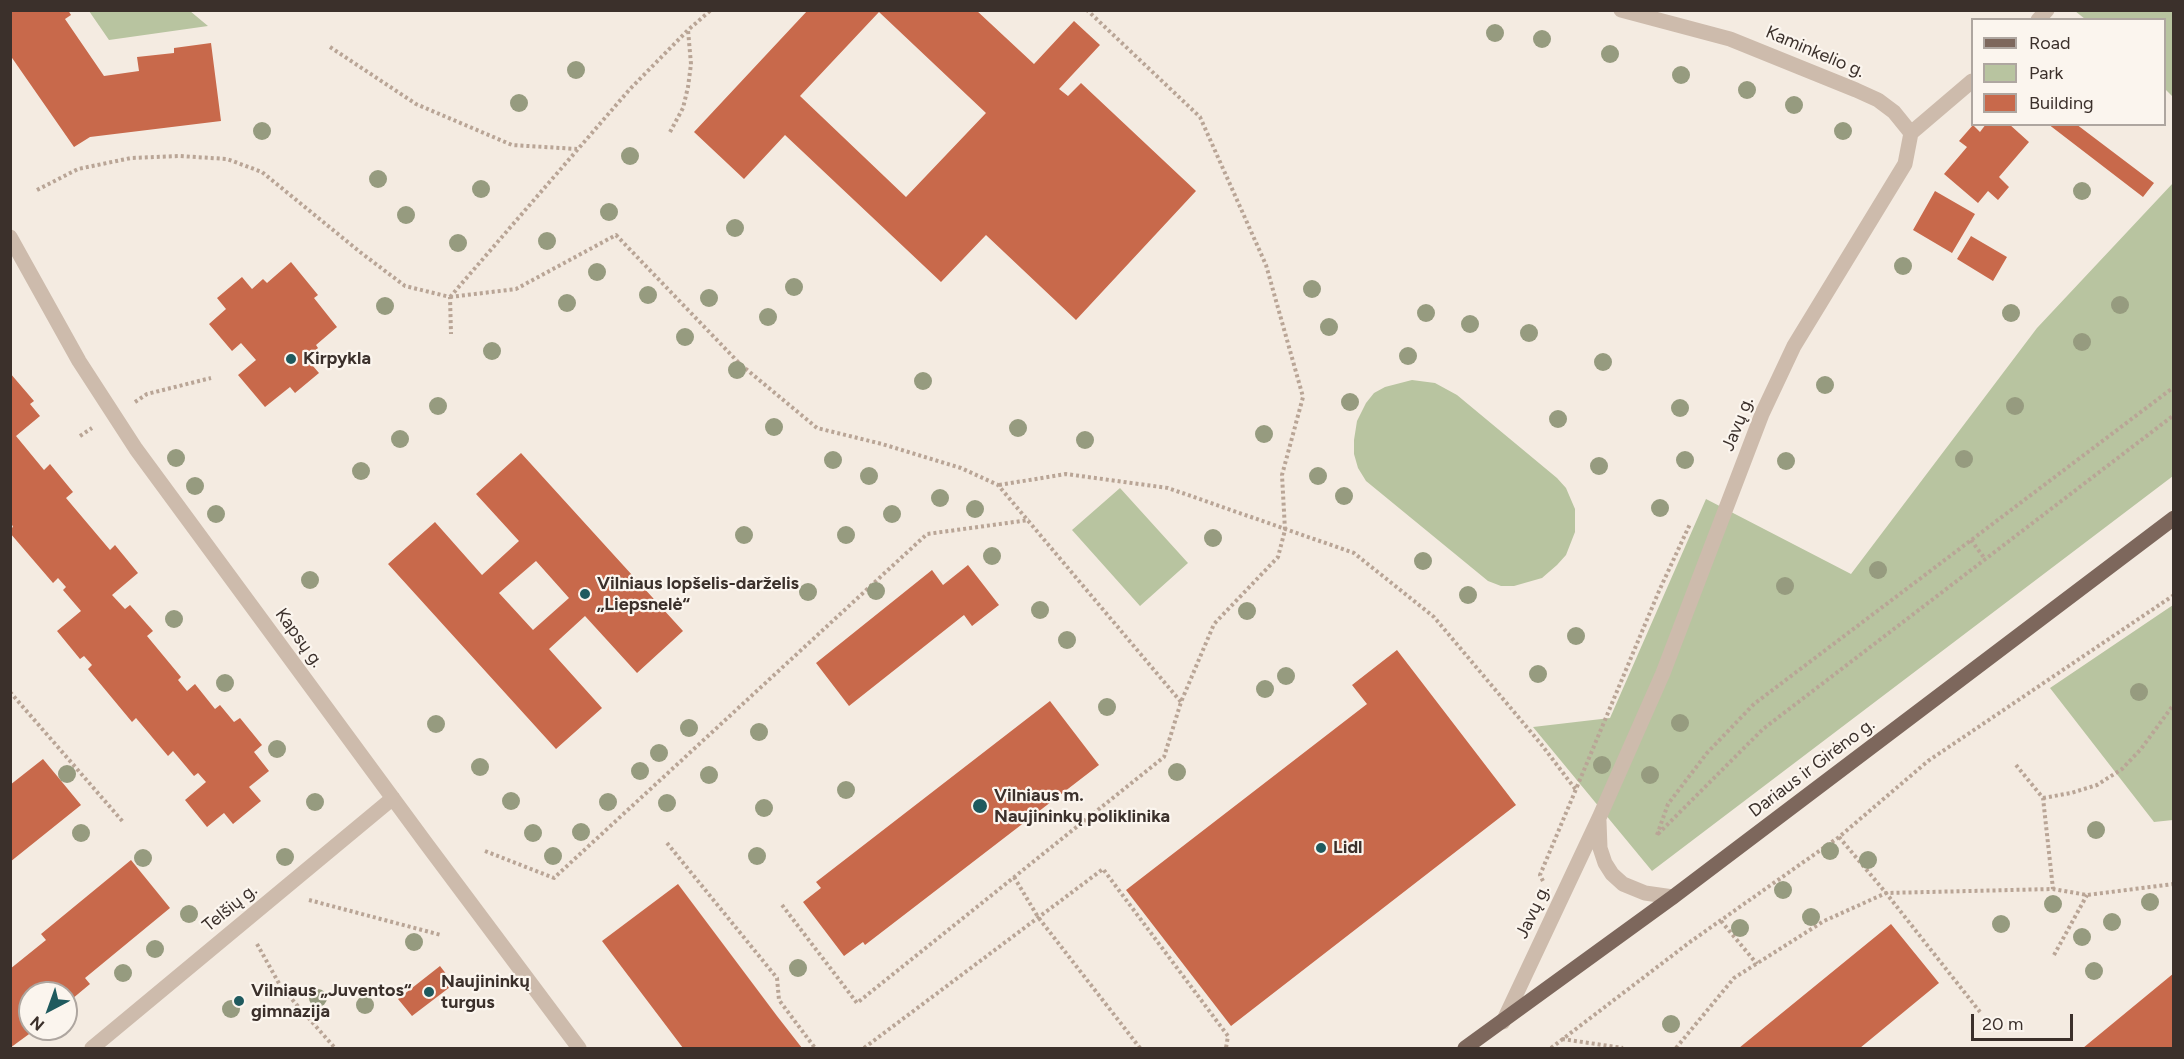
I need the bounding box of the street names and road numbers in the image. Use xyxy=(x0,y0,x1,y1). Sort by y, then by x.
street label: Kaminkelio g. xyxy=(1762,21,1868,83)
street label: Javų g. xyxy=(1717,394,1759,454)
street label: Kapsų g. xyxy=(270,604,328,672)
street label: Dariaus ir Girėno g. xyxy=(1745,714,1879,822)
street label: Telšių g. xyxy=(198,879,262,937)
street label: Javų g. xyxy=(1511,882,1555,942)

